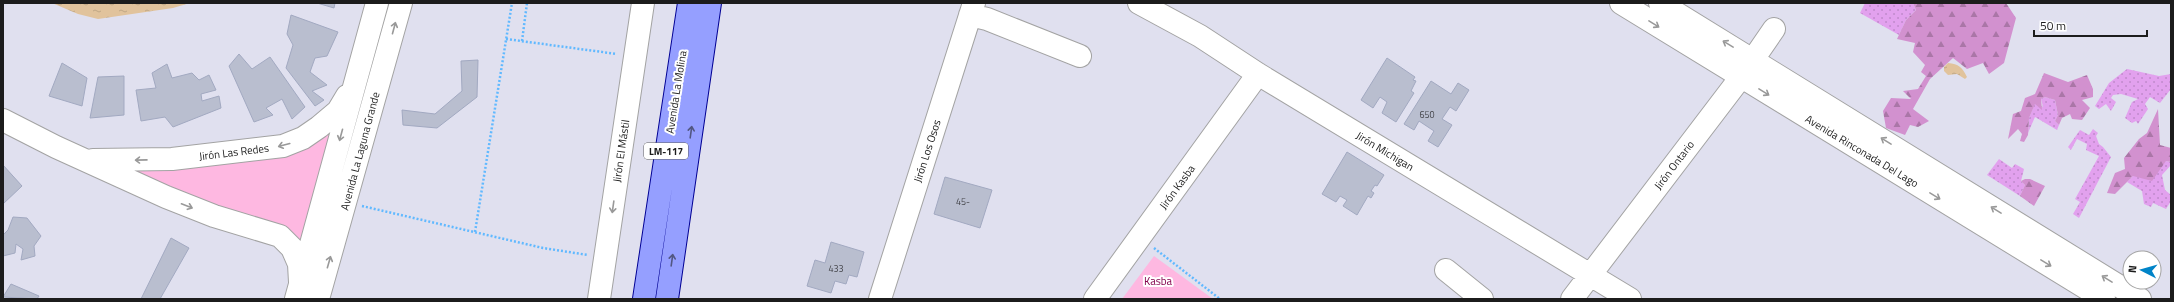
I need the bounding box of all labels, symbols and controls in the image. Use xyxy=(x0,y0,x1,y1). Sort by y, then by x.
scale bar xyxy=(2034,12,2147,38)
text: 50 m xyxy=(2040,16,2066,35)
one-way arrow xyxy=(1648,20,1660,28)
one-way arrow xyxy=(391,22,398,35)
one-way arrow xyxy=(1722,39,1734,47)
street label: Avenida La Molina xyxy=(662,49,691,135)
one-way arrow xyxy=(1758,88,1769,96)
street label: Avenida La Laguna Grande xyxy=(337,90,384,212)
house number: 650 xyxy=(1419,108,1435,121)
street label: Avenida Rinconada Del Lago xyxy=(1802,111,1922,191)
street label: Jirón Los Osos xyxy=(909,117,945,185)
street label: Jirón El Mástil xyxy=(609,119,633,183)
one-way arrow xyxy=(687,126,695,139)
street label: Jirón Michigan xyxy=(1353,127,1417,175)
one-way arrow xyxy=(336,128,344,141)
street label: Jirón Ontario xyxy=(1650,137,1698,193)
one-way arrow xyxy=(1880,137,1892,145)
street label: Jirón Las Redes xyxy=(198,140,270,164)
one-way arrow xyxy=(277,141,290,149)
road number: LM-117 xyxy=(644,143,688,159)
one-way arrow xyxy=(135,156,148,164)
street label: Jirón Kasba xyxy=(1155,161,1199,213)
one-way arrow xyxy=(1929,192,1940,200)
house number: 45- xyxy=(956,195,970,208)
one-way arrow xyxy=(609,200,617,213)
one-way arrow xyxy=(181,202,193,210)
one-way arrow xyxy=(1991,206,2002,214)
north arrow xyxy=(2122,250,2162,290)
one-way arrow xyxy=(668,254,676,267)
one-way arrow xyxy=(326,255,333,268)
one-way arrow xyxy=(2040,260,2052,268)
house number: 433 xyxy=(828,262,844,275)
text: N xyxy=(2124,264,2140,274)
park label: Kasba xyxy=(1144,273,1173,289)
one-way arrow xyxy=(2101,274,2113,282)

